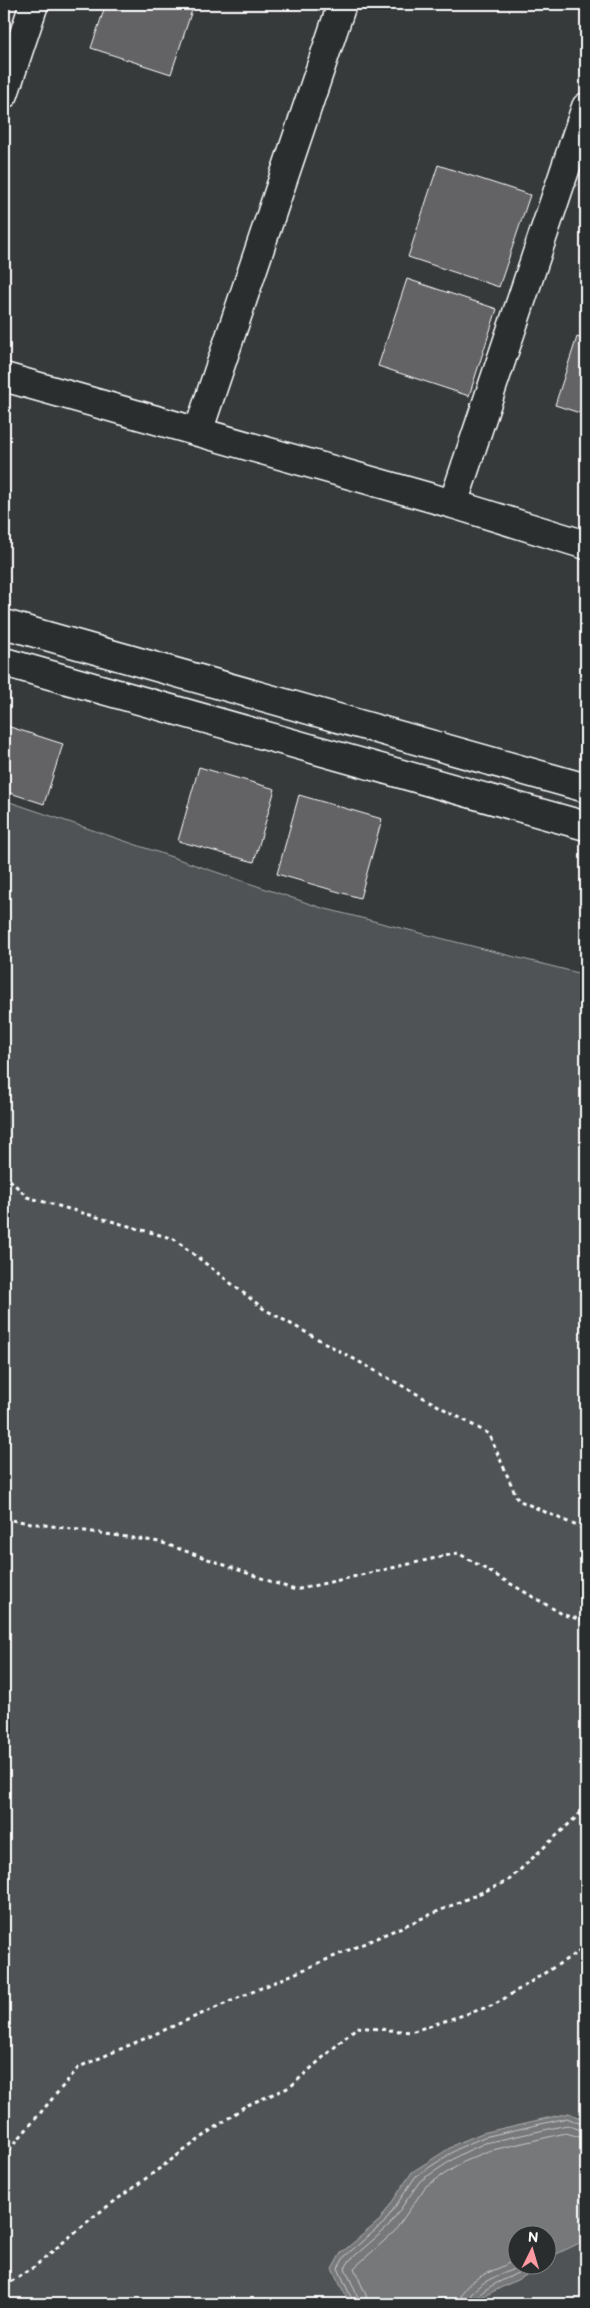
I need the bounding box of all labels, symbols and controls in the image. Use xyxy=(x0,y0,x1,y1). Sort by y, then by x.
north arrow xyxy=(508,2226,558,2276)
text: N xyxy=(527,2229,539,2246)

